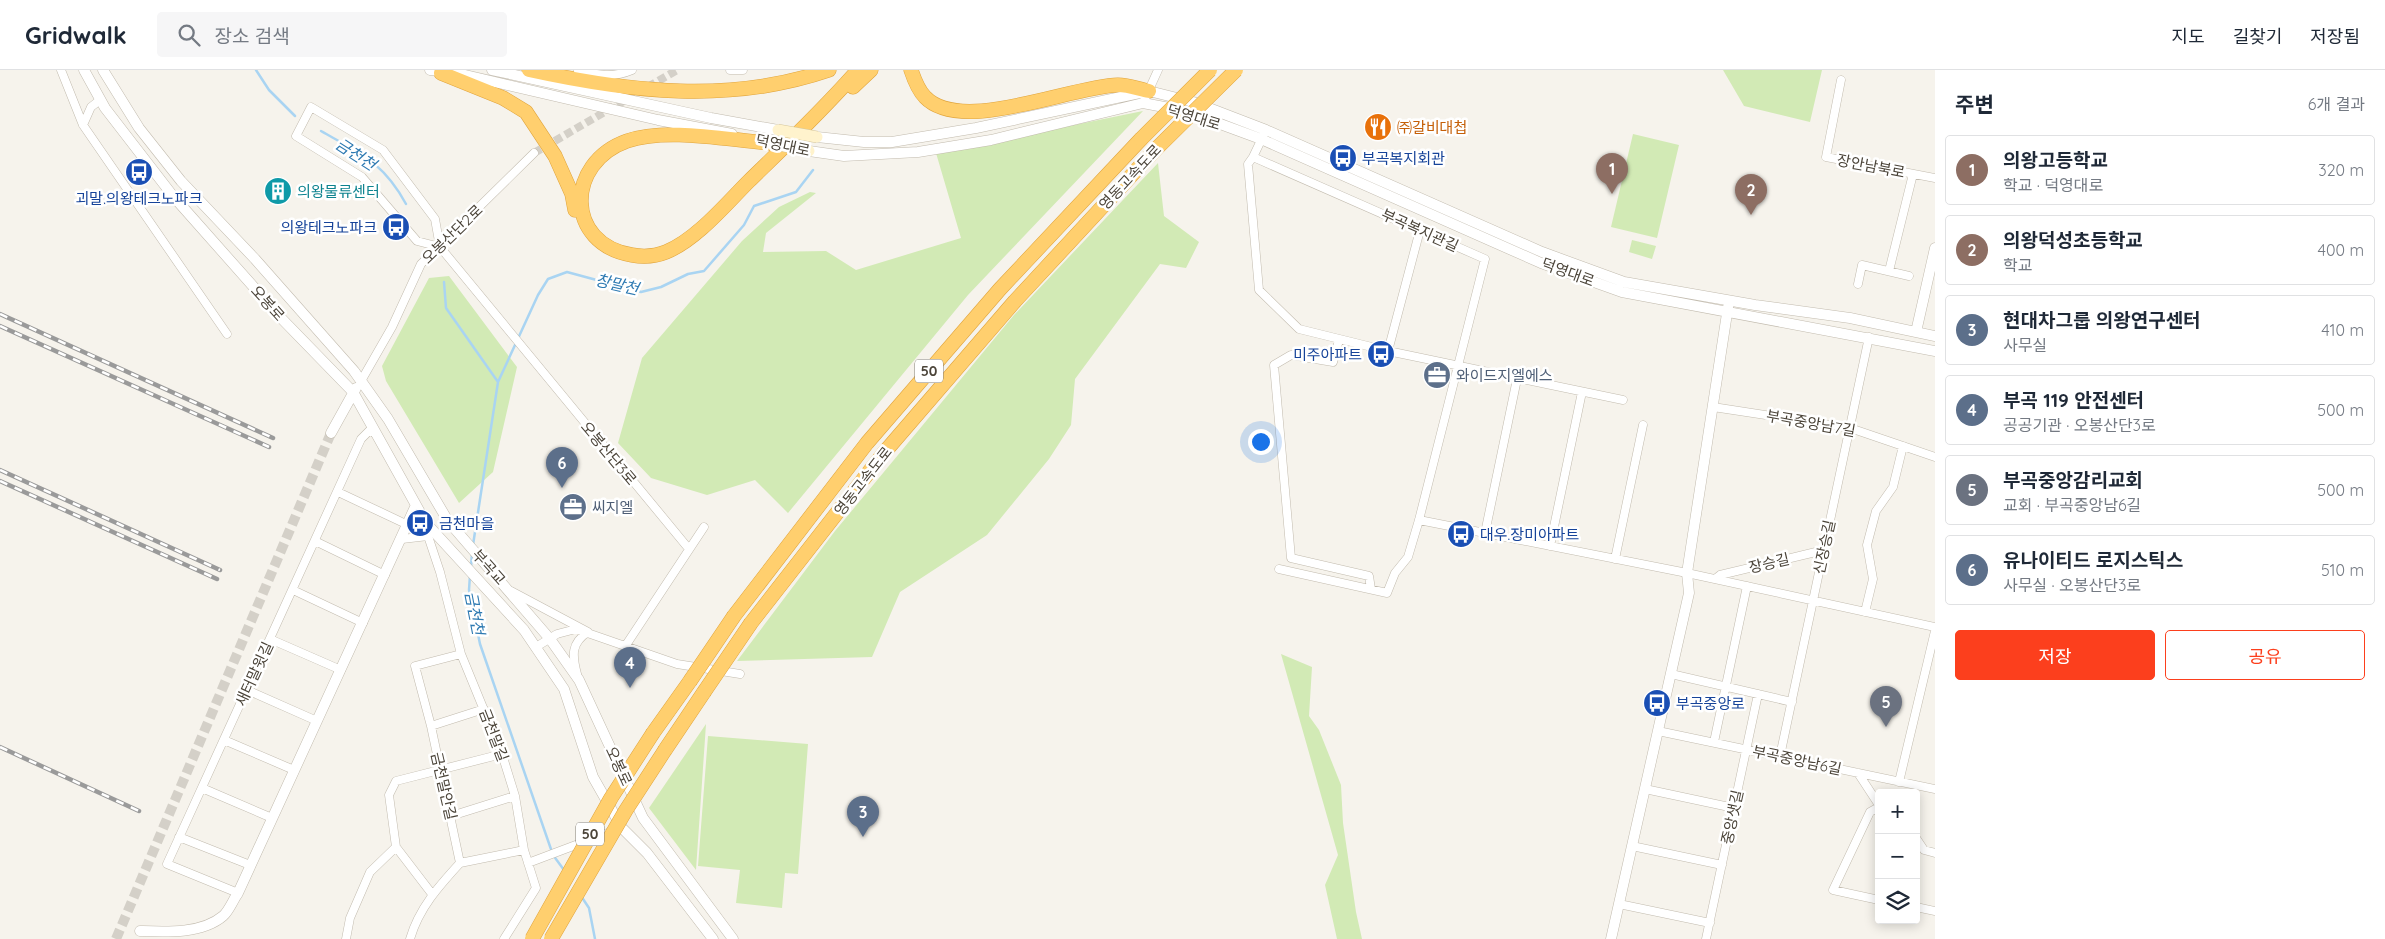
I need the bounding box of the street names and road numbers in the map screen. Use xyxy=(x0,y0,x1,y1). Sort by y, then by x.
street label: 덕영대로 xyxy=(1165,100,1223,134)
street label: 덕영대로 xyxy=(754,130,812,160)
street label: 영동고속도로 xyxy=(1095,140,1165,214)
street label: 장안남북로 xyxy=(1835,150,1907,182)
street label: 오봉산단2로 xyxy=(418,200,486,268)
street label: 부곡복지관길 xyxy=(1378,204,1462,256)
street label: 덕영대로 xyxy=(1539,254,1597,290)
street label: 오봉로 xyxy=(247,281,289,325)
road number: 50 xyxy=(915,360,943,382)
street label: 부곡중앙남7길 xyxy=(1765,406,1857,440)
street label: 오봉산단3로 xyxy=(577,417,641,489)
street label: 영동고속도로 xyxy=(830,443,896,519)
street label: 신장승길 xyxy=(1809,518,1839,576)
street label: 부곡교 xyxy=(468,545,510,589)
street label: 장승길 xyxy=(1747,549,1791,577)
street label: 새터말윗길 xyxy=(231,639,277,709)
street label: 금천말길 xyxy=(475,706,513,764)
street label: 부곡중앙남6길 xyxy=(1751,741,1843,779)
street label: 오봉로 xyxy=(602,743,636,789)
street label: 금천말안길 xyxy=(427,750,461,822)
street label: 중앙샛길 xyxy=(1717,788,1747,846)
road number: 50 xyxy=(576,822,604,846)

